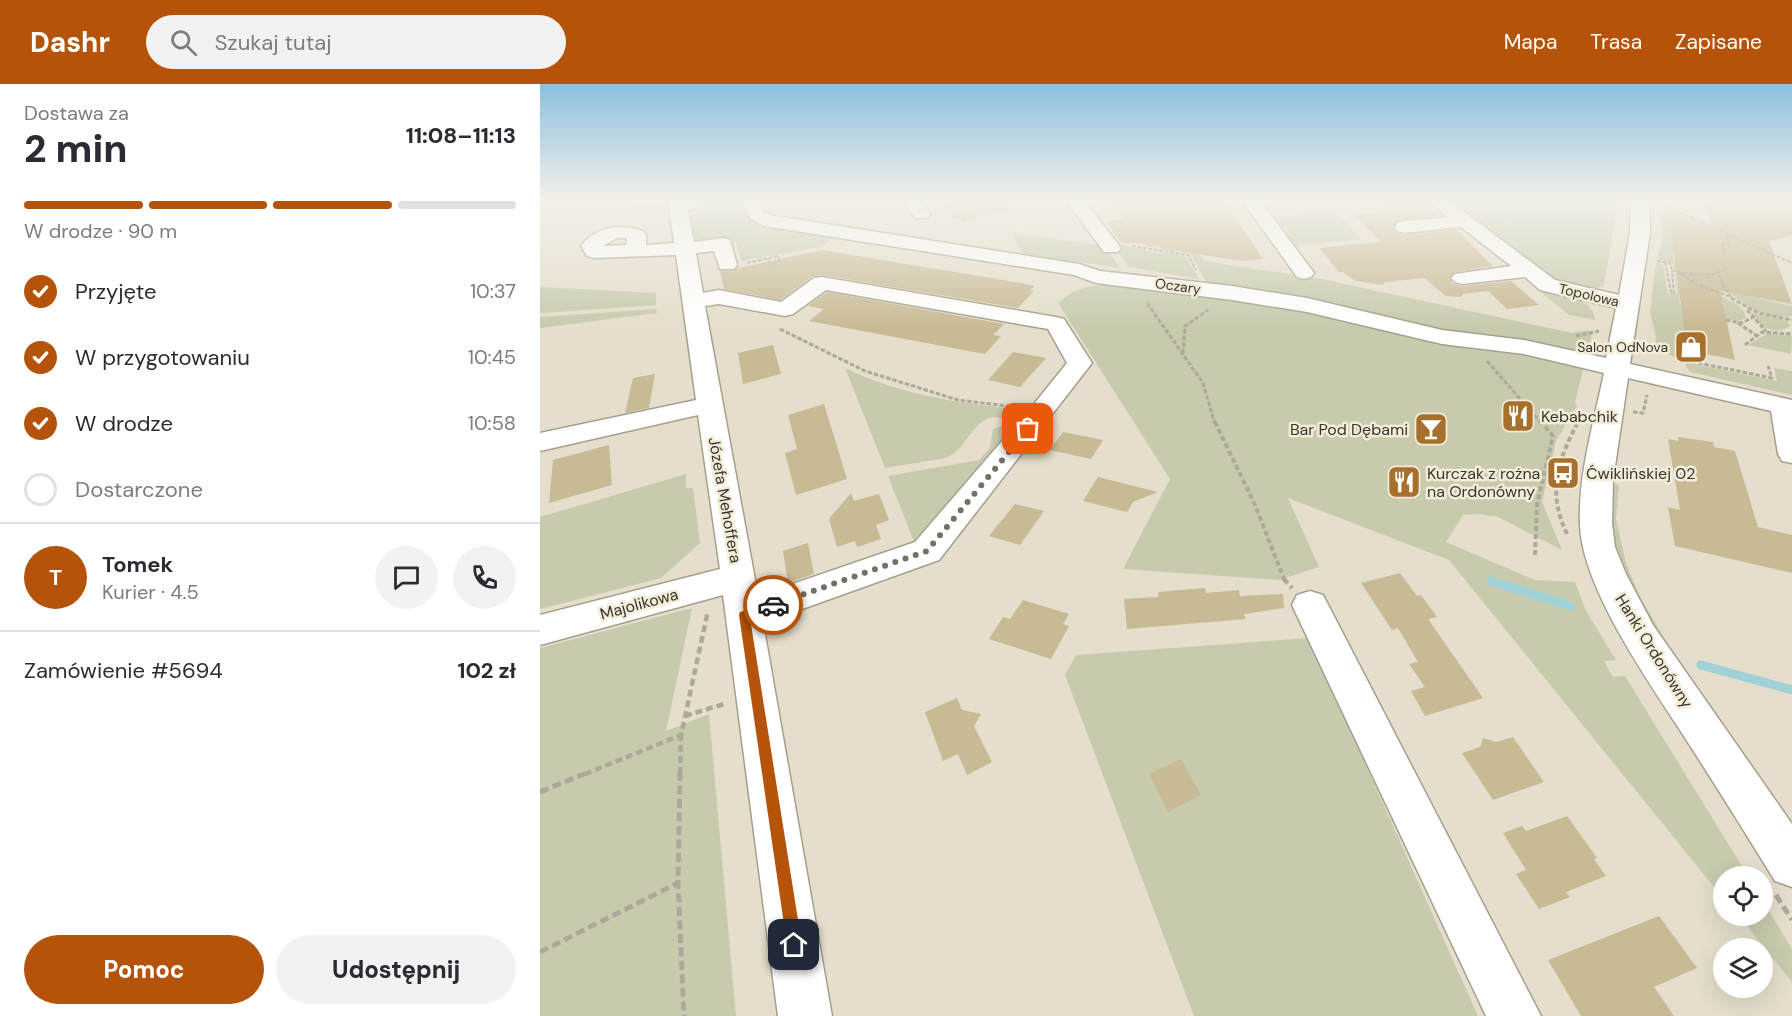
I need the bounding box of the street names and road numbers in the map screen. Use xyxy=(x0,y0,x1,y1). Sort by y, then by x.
street label: Oczary xyxy=(1154,274,1202,298)
street label: Topolowa xyxy=(1557,279,1621,311)
street label: Józefa Mehoffera xyxy=(704,435,746,565)
street label: Majolikowa xyxy=(598,583,680,625)
street label: Hanki Ordonówny xyxy=(1610,590,1698,712)

